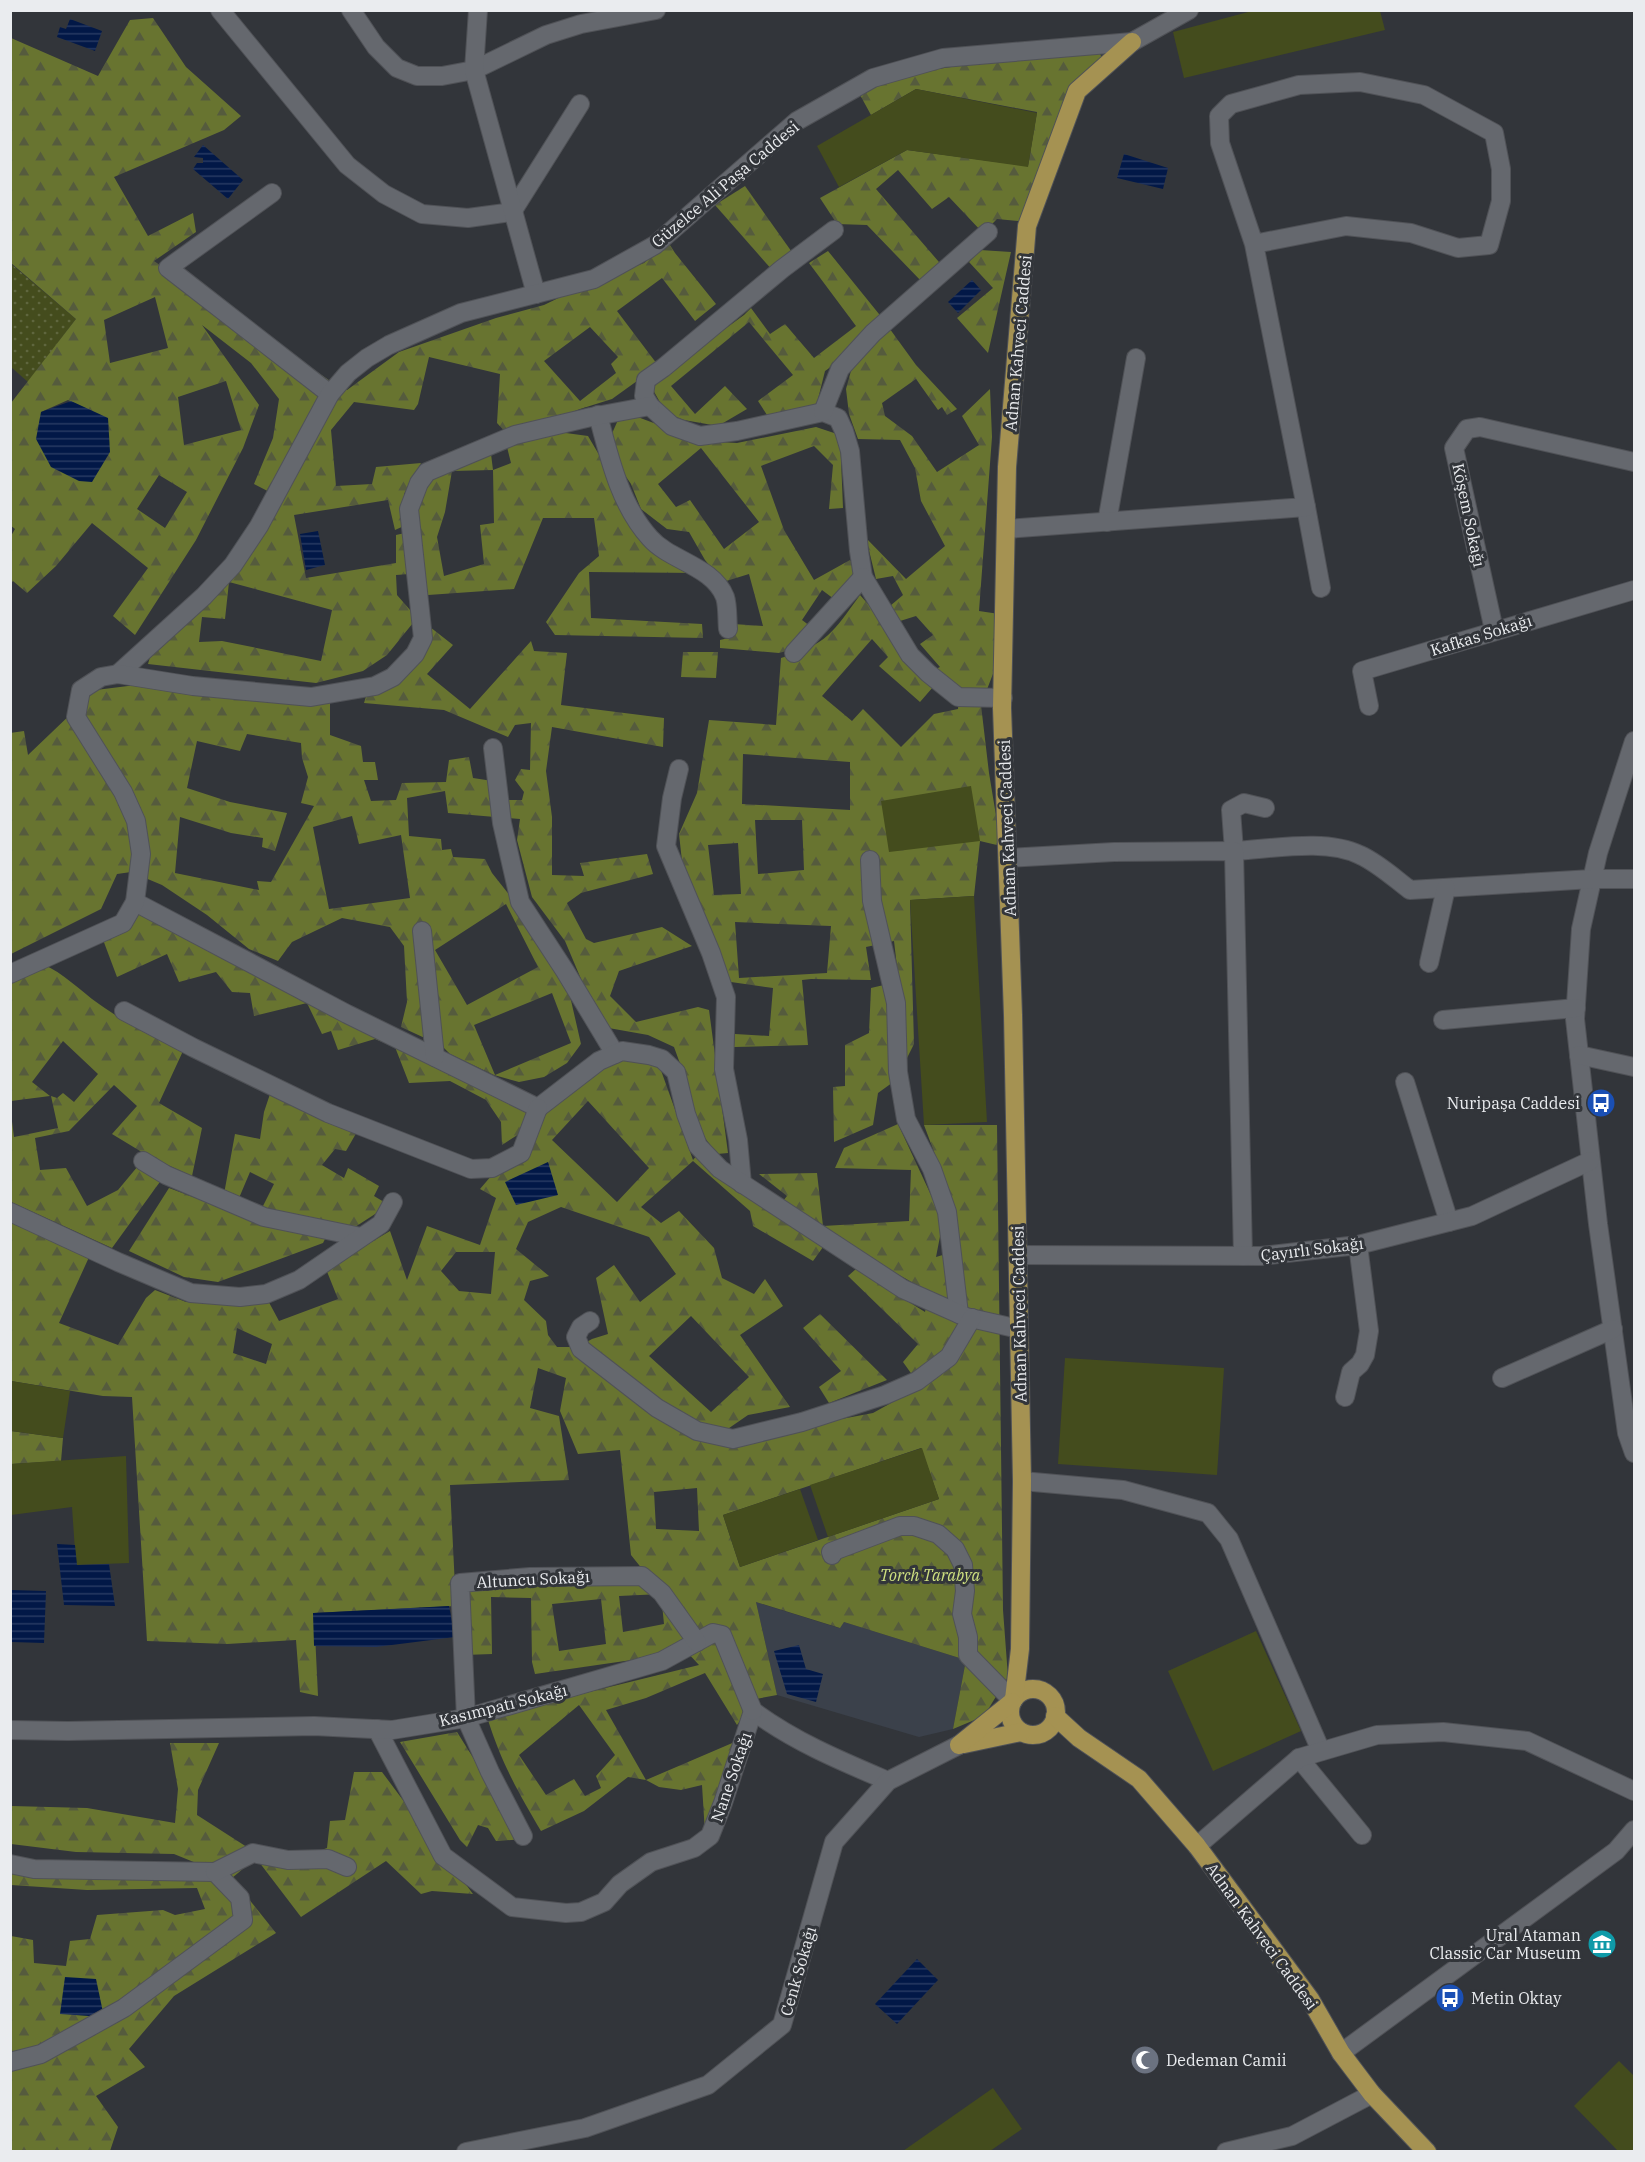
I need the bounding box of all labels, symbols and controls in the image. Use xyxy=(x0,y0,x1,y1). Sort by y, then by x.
street label: Güzelce Ali Paşa Caddesi xyxy=(647,117,803,251)
street label: Adnan Kahveci Caddesi xyxy=(1000,254,1036,432)
street label: Köşem Sokağı xyxy=(1448,461,1490,569)
street label: Kafkas Sokağı xyxy=(1428,610,1534,660)
street label: Adnan Kahveci Caddesi xyxy=(994,739,1020,917)
bus stop icon: Nuripaşa Caddesi xyxy=(1585,1087,1617,1119)
place label: Nuripaşa Caddesi xyxy=(1447,1093,1580,1113)
street label: Adnan Kahveci Caddesi xyxy=(1007,1225,1031,1403)
street label: Çayırlı Sokağı xyxy=(1260,1233,1364,1265)
park label: Torch Tarabya xyxy=(880,1565,980,1585)
street label: Altuncu Sokağı xyxy=(476,1566,590,1592)
street label: Kasımpatı Sokağı xyxy=(437,1679,569,1731)
street label: Nane Sokağı xyxy=(706,1729,756,1825)
street label: Adnan Kahveci Caddesi xyxy=(1202,1859,1322,2013)
street label: Cenk Sokağı xyxy=(776,1924,820,2018)
place label: Ural Ataman Classic Car Museum xyxy=(1429,1925,1581,1963)
museum icon: Ural Ataman Classic Car Museum xyxy=(1586,1928,1618,1960)
bus stop icon: Metin Oktay xyxy=(1434,1982,1466,2014)
place label: Metin Oktay xyxy=(1471,1988,1562,2008)
mosque icon: Dedeman Camii xyxy=(1129,2044,1161,2076)
place label: Dedeman Camii xyxy=(1166,2050,1287,2070)

